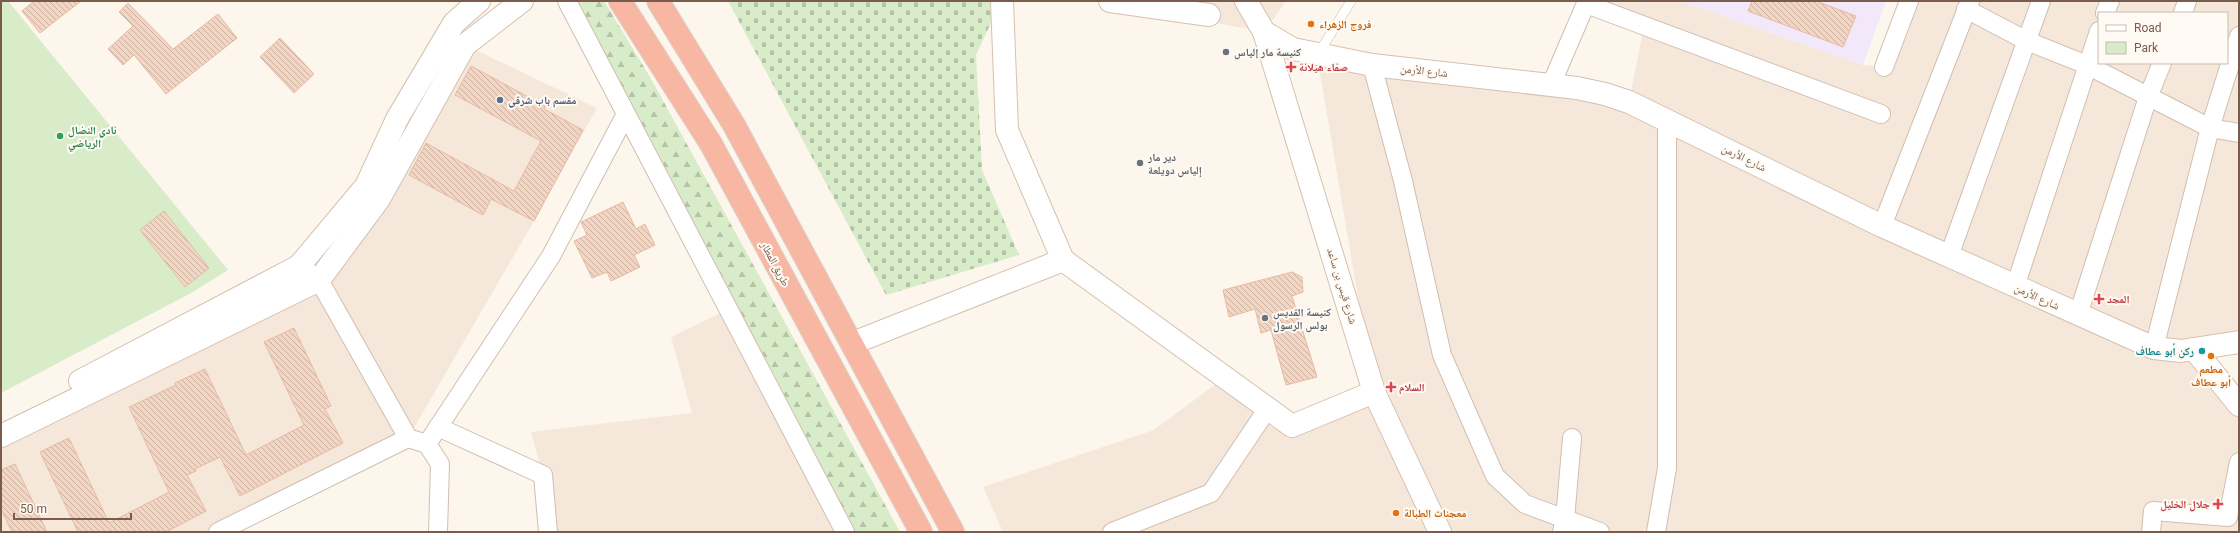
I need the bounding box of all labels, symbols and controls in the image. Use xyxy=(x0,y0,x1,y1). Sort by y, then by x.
legend xyxy=(2098,12,2228,64)
place label: فروج الزهراء xyxy=(1319,18,1372,32)
marker: فروج الزهراء xyxy=(1306,19,1316,29)
text: Road xyxy=(2134,21,2162,35)
text: Park xyxy=(2134,41,2159,55)
place label: كنيسة مار إلياس xyxy=(1234,46,1301,60)
marker: كنيسة مار إلياس xyxy=(1221,47,1231,57)
place label: صفاء هيلانة xyxy=(1299,61,1348,74)
marker: صفاء هيلانة xyxy=(1286,62,1296,72)
street label: شارع الأرمن xyxy=(1400,62,1448,80)
place label: مقسم باب شرقي xyxy=(508,94,576,108)
marker: مقسم باب شرقي xyxy=(495,95,505,105)
place label: نادي النضال الرياضي xyxy=(68,124,117,151)
marker: نادي النضال الرياضي xyxy=(55,131,65,141)
street label: شارع الأرمن xyxy=(1720,142,1768,174)
place label: دير مار إلياس دويلعة xyxy=(1147,151,1202,178)
marker: دير مار إلياس دويلعة xyxy=(1135,158,1145,168)
street label: طريق المطار xyxy=(757,239,792,289)
street label: شارع قيس بن ساعد xyxy=(1324,246,1360,326)
street label: شارع الأرمن xyxy=(2013,281,2061,313)
place label: المجد xyxy=(2107,293,2130,306)
marker: المجد xyxy=(2094,294,2104,304)
place label: كنيسة القديس بولس الرسول xyxy=(1273,306,1331,333)
marker: كنيسة القديس بولس الرسول xyxy=(1260,313,1270,323)
place label: ركن أبو عطاف xyxy=(2135,343,2194,359)
marker: ركن أبو عطاف xyxy=(2197,346,2207,356)
marker: مطعم أبو عطاف xyxy=(2206,351,2216,361)
place label: مطعم أبو عطاف xyxy=(2191,363,2231,389)
place label: السلام xyxy=(1399,381,1425,395)
marker: السلام xyxy=(1386,382,1396,392)
scale bar xyxy=(14,495,131,521)
place label: جلال الخليل xyxy=(2160,498,2210,512)
marker: جلال الخليل xyxy=(2213,499,2223,509)
text: 50 m xyxy=(20,502,47,516)
place label: معجنات الطبالة xyxy=(1404,507,1467,520)
marker: معجنات الطبالة xyxy=(1391,508,1401,518)

